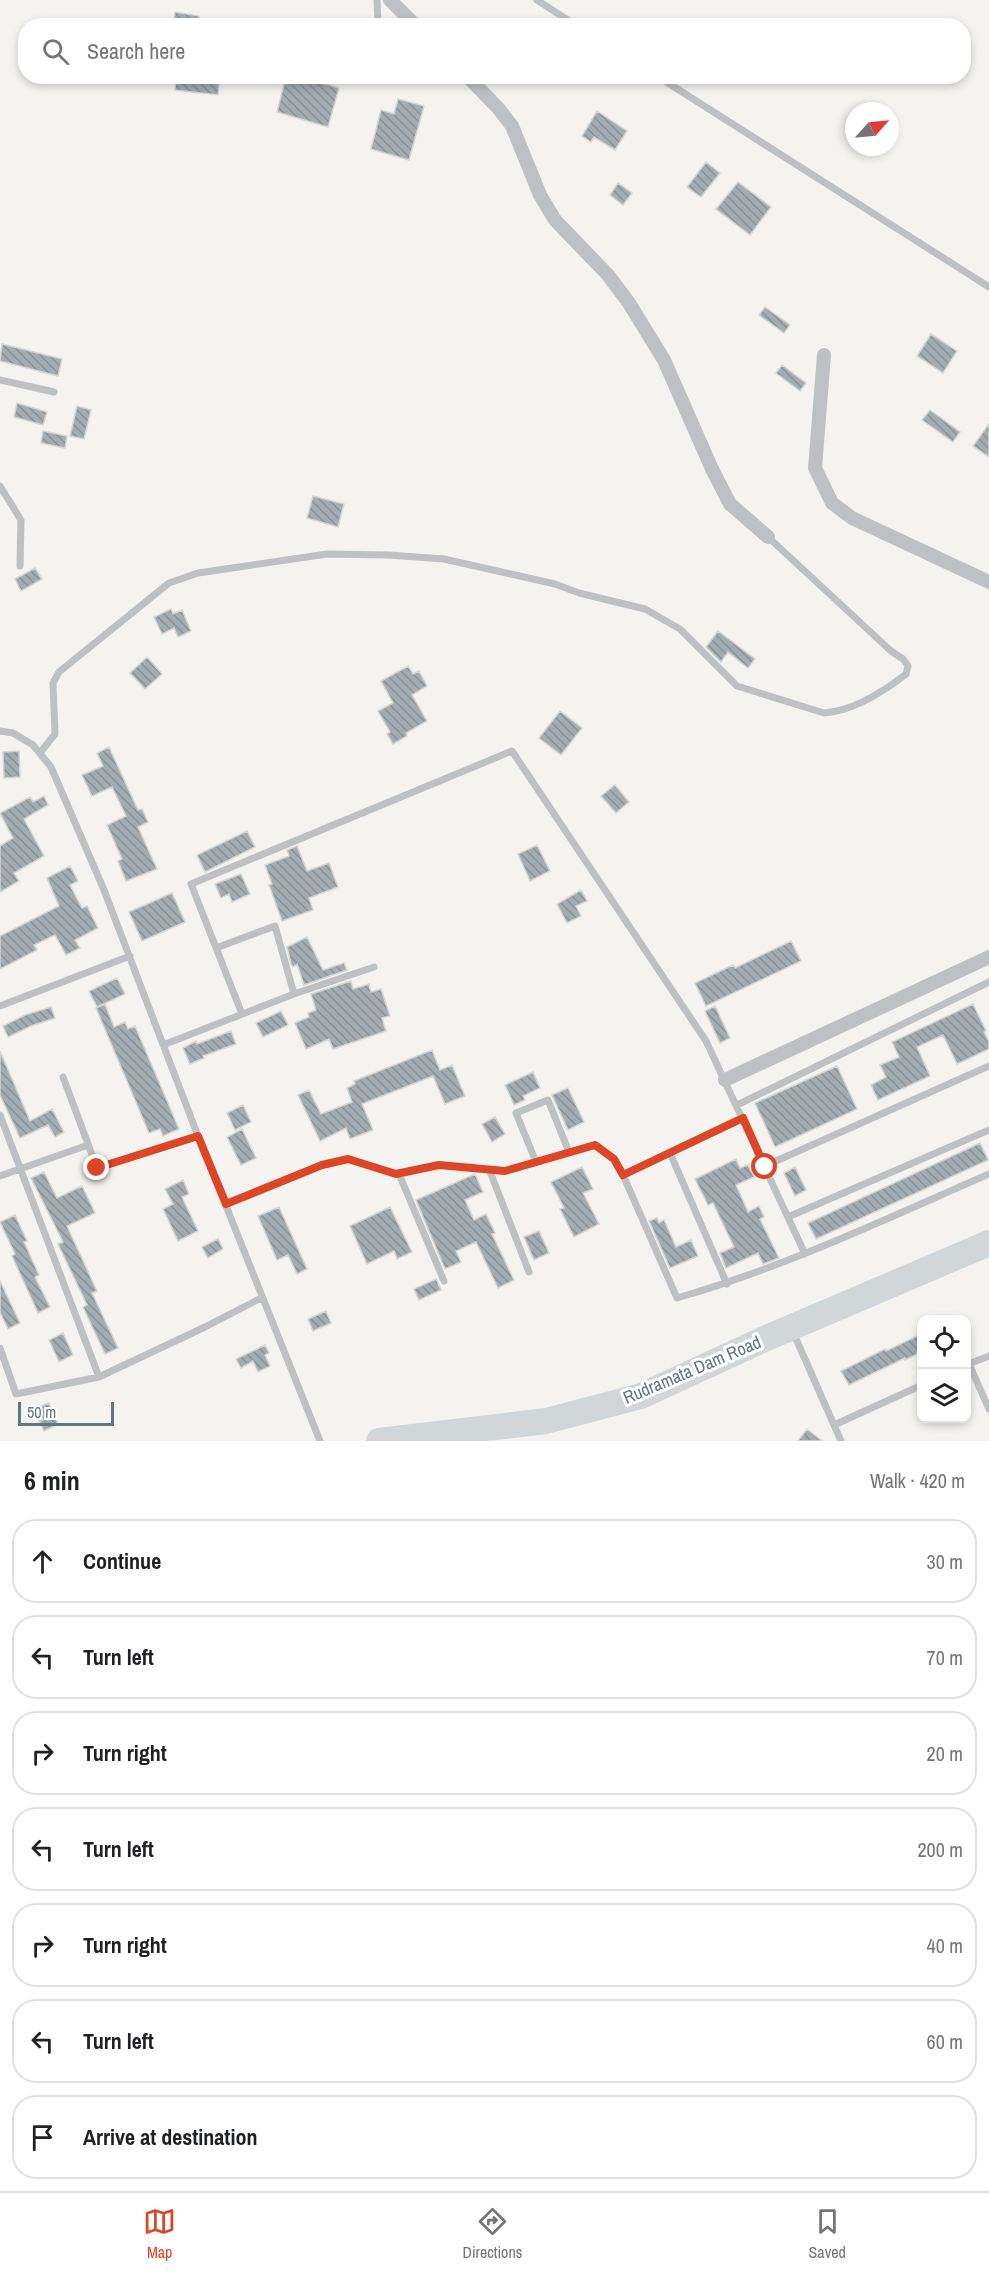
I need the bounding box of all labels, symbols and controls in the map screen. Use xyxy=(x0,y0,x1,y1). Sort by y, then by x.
search box xyxy=(18,18,971,84)
icon: search xyxy=(39,35,72,68)
text: Search here xyxy=(87,36,185,66)
north arrow xyxy=(845,102,899,156)
route start xyxy=(751,1153,777,1179)
route end xyxy=(83,1154,109,1180)
map controls xyxy=(917,1315,971,1423)
button: locate xyxy=(917,1315,971,1369)
street label: Rudramata Dam Road xyxy=(619,1329,765,1410)
button: layers xyxy=(917,1369,971,1423)
scale bar xyxy=(18,1399,114,1426)
text: 50 m xyxy=(27,1401,56,1423)
text: 6 min xyxy=(24,1463,80,1498)
text: Walk · 420 m xyxy=(870,1467,965,1494)
icon: ahead xyxy=(26,1545,59,1578)
text: Continue xyxy=(83,1546,161,1576)
text: 30 m xyxy=(927,1548,963,1575)
icon: left xyxy=(26,1641,59,1674)
text: Turn left xyxy=(83,1642,154,1672)
text: 70 m xyxy=(927,1644,963,1671)
icon: right xyxy=(26,1737,59,1770)
text: Turn right xyxy=(83,1738,167,1768)
text: 20 m xyxy=(927,1740,963,1767)
icon: left xyxy=(26,1833,59,1866)
text: Turn left xyxy=(83,1834,154,1864)
text: 200 m xyxy=(917,1836,963,1863)
icon: right xyxy=(26,1929,59,1962)
text: Turn right xyxy=(83,1930,167,1960)
text: 40 m xyxy=(927,1932,963,1959)
icon: left xyxy=(26,2025,59,2058)
text: Turn left xyxy=(83,2026,154,2056)
text: 60 m xyxy=(927,2028,963,2055)
icon: arrive xyxy=(26,2121,59,2154)
text: Arrive at destination xyxy=(83,2122,257,2152)
tab: Map xyxy=(143,2205,176,2263)
tab: Directions xyxy=(462,2205,522,2263)
tab: Saved xyxy=(809,2205,846,2263)

